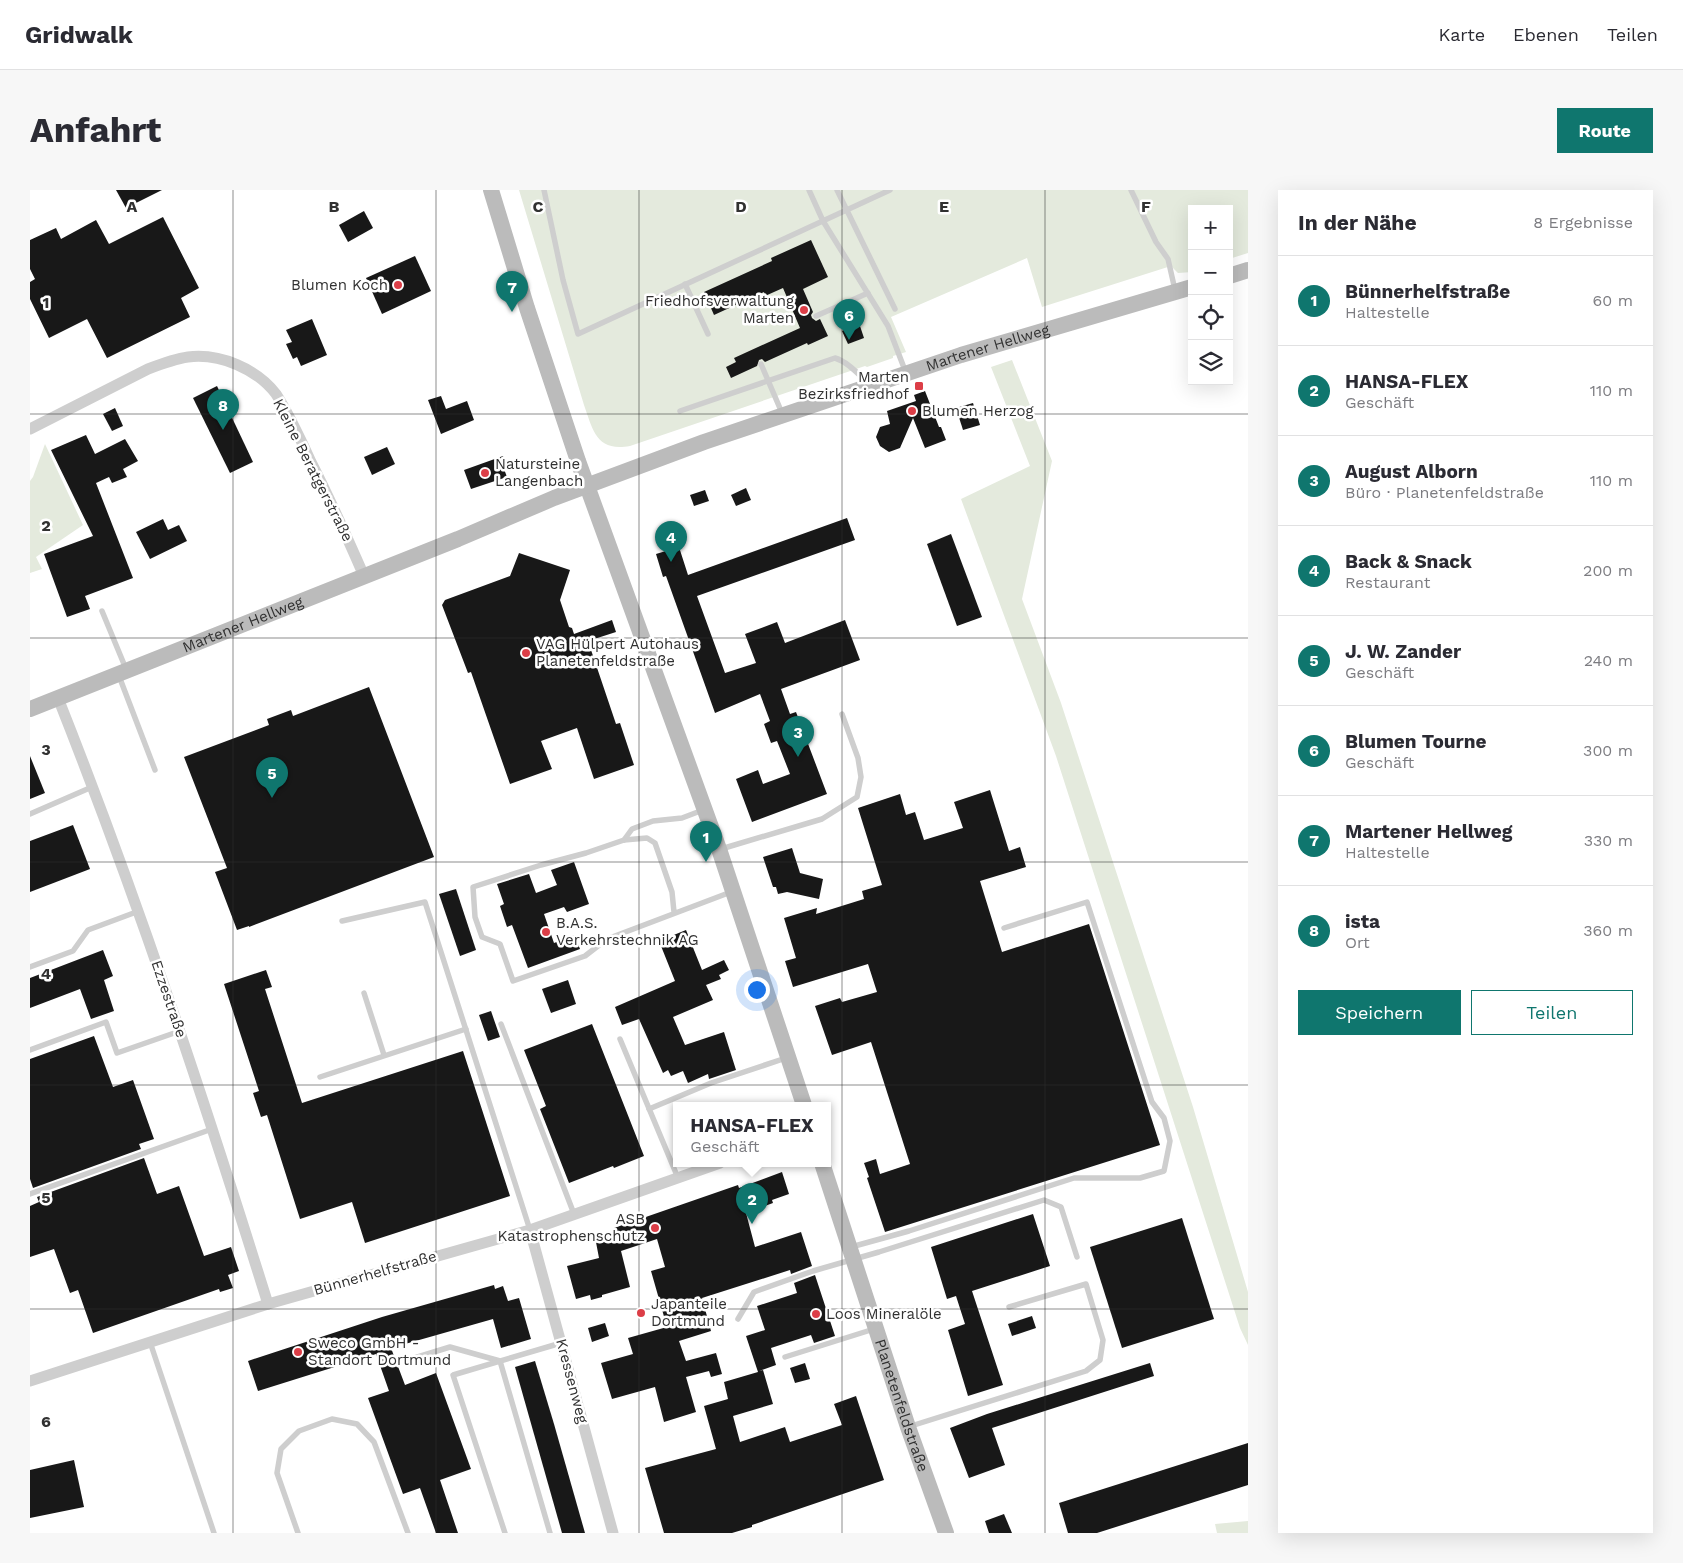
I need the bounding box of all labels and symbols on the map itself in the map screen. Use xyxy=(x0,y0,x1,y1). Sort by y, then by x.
text: A xyxy=(127,197,138,216)
text: B xyxy=(329,197,340,216)
text: C xyxy=(533,197,544,216)
text: D xyxy=(735,197,747,216)
text: E xyxy=(939,197,949,216)
text: F xyxy=(1141,197,1151,216)
pin: 7 xyxy=(496,271,528,312)
place label: Blumen Koch xyxy=(291,276,388,294)
marker: Blumen Koch xyxy=(392,279,404,291)
place label: Friedhofsverwaltung Marten xyxy=(645,292,794,327)
text: 1 xyxy=(43,293,49,312)
pin: 6 xyxy=(833,299,865,340)
marker: Friedhofsverwaltung Marten xyxy=(798,304,810,316)
street label: Martener Hellweg xyxy=(924,320,1052,375)
place label: Marten Bezirksfriedhof xyxy=(798,368,909,403)
marker: Marten Bezirksfriedhof xyxy=(913,380,925,392)
pin: 8 xyxy=(207,389,239,430)
street label: Kleine Beratgerstraße xyxy=(269,396,357,544)
place label: Blumen Herzog xyxy=(922,402,1034,420)
marker: Blumen Herzog xyxy=(906,405,918,417)
place label: Natursteine Langenbach xyxy=(495,455,583,490)
marker: Natursteine Langenbach xyxy=(479,467,491,479)
text: 2 xyxy=(41,516,51,535)
pin: 4 xyxy=(655,521,687,562)
street label: Martener Hellweg xyxy=(180,592,306,656)
place label: VAG Hülpert Autohaus Planetenfeldstraße xyxy=(536,635,699,670)
marker: VAG Hülpert Autohaus Planetenfeldstraße xyxy=(520,647,532,659)
pin: 3 xyxy=(782,716,814,757)
text: 3 xyxy=(41,740,51,759)
pin: 5 xyxy=(256,757,288,798)
pin: 1 xyxy=(690,821,722,862)
place label: B.A.S. Verkehrstechnik AG xyxy=(556,914,699,949)
marker: B.A.S. Verkehrstechnik AG xyxy=(540,926,552,938)
street label: Ezzestraße xyxy=(147,958,191,1040)
text: 4 xyxy=(41,964,51,983)
your location xyxy=(744,977,770,1003)
pin: 2 xyxy=(736,1183,768,1224)
text: 5 xyxy=(41,1188,51,1207)
place label: ASB Katastrophenschutz xyxy=(498,1210,645,1245)
marker: ASB Katastrophenschutz xyxy=(649,1222,661,1234)
street label: Bünnerhelfstraße xyxy=(311,1247,439,1299)
place label: Japanteile Dortmund xyxy=(651,1295,727,1330)
place label: Loos Mineralöle xyxy=(826,1305,942,1323)
marker: Japanteile Dortmund xyxy=(635,1307,647,1319)
marker: Loos Mineralöle xyxy=(810,1308,822,1320)
place label: Sweco GmbH - Standort Dortmund xyxy=(308,1334,451,1369)
street label: Kressenweg xyxy=(552,1337,592,1425)
street label: Planetenfeldstraße xyxy=(871,1337,932,1474)
marker: Sweco GmbH - Standort Dortmund xyxy=(292,1346,304,1358)
text: 6 xyxy=(41,1412,51,1431)

